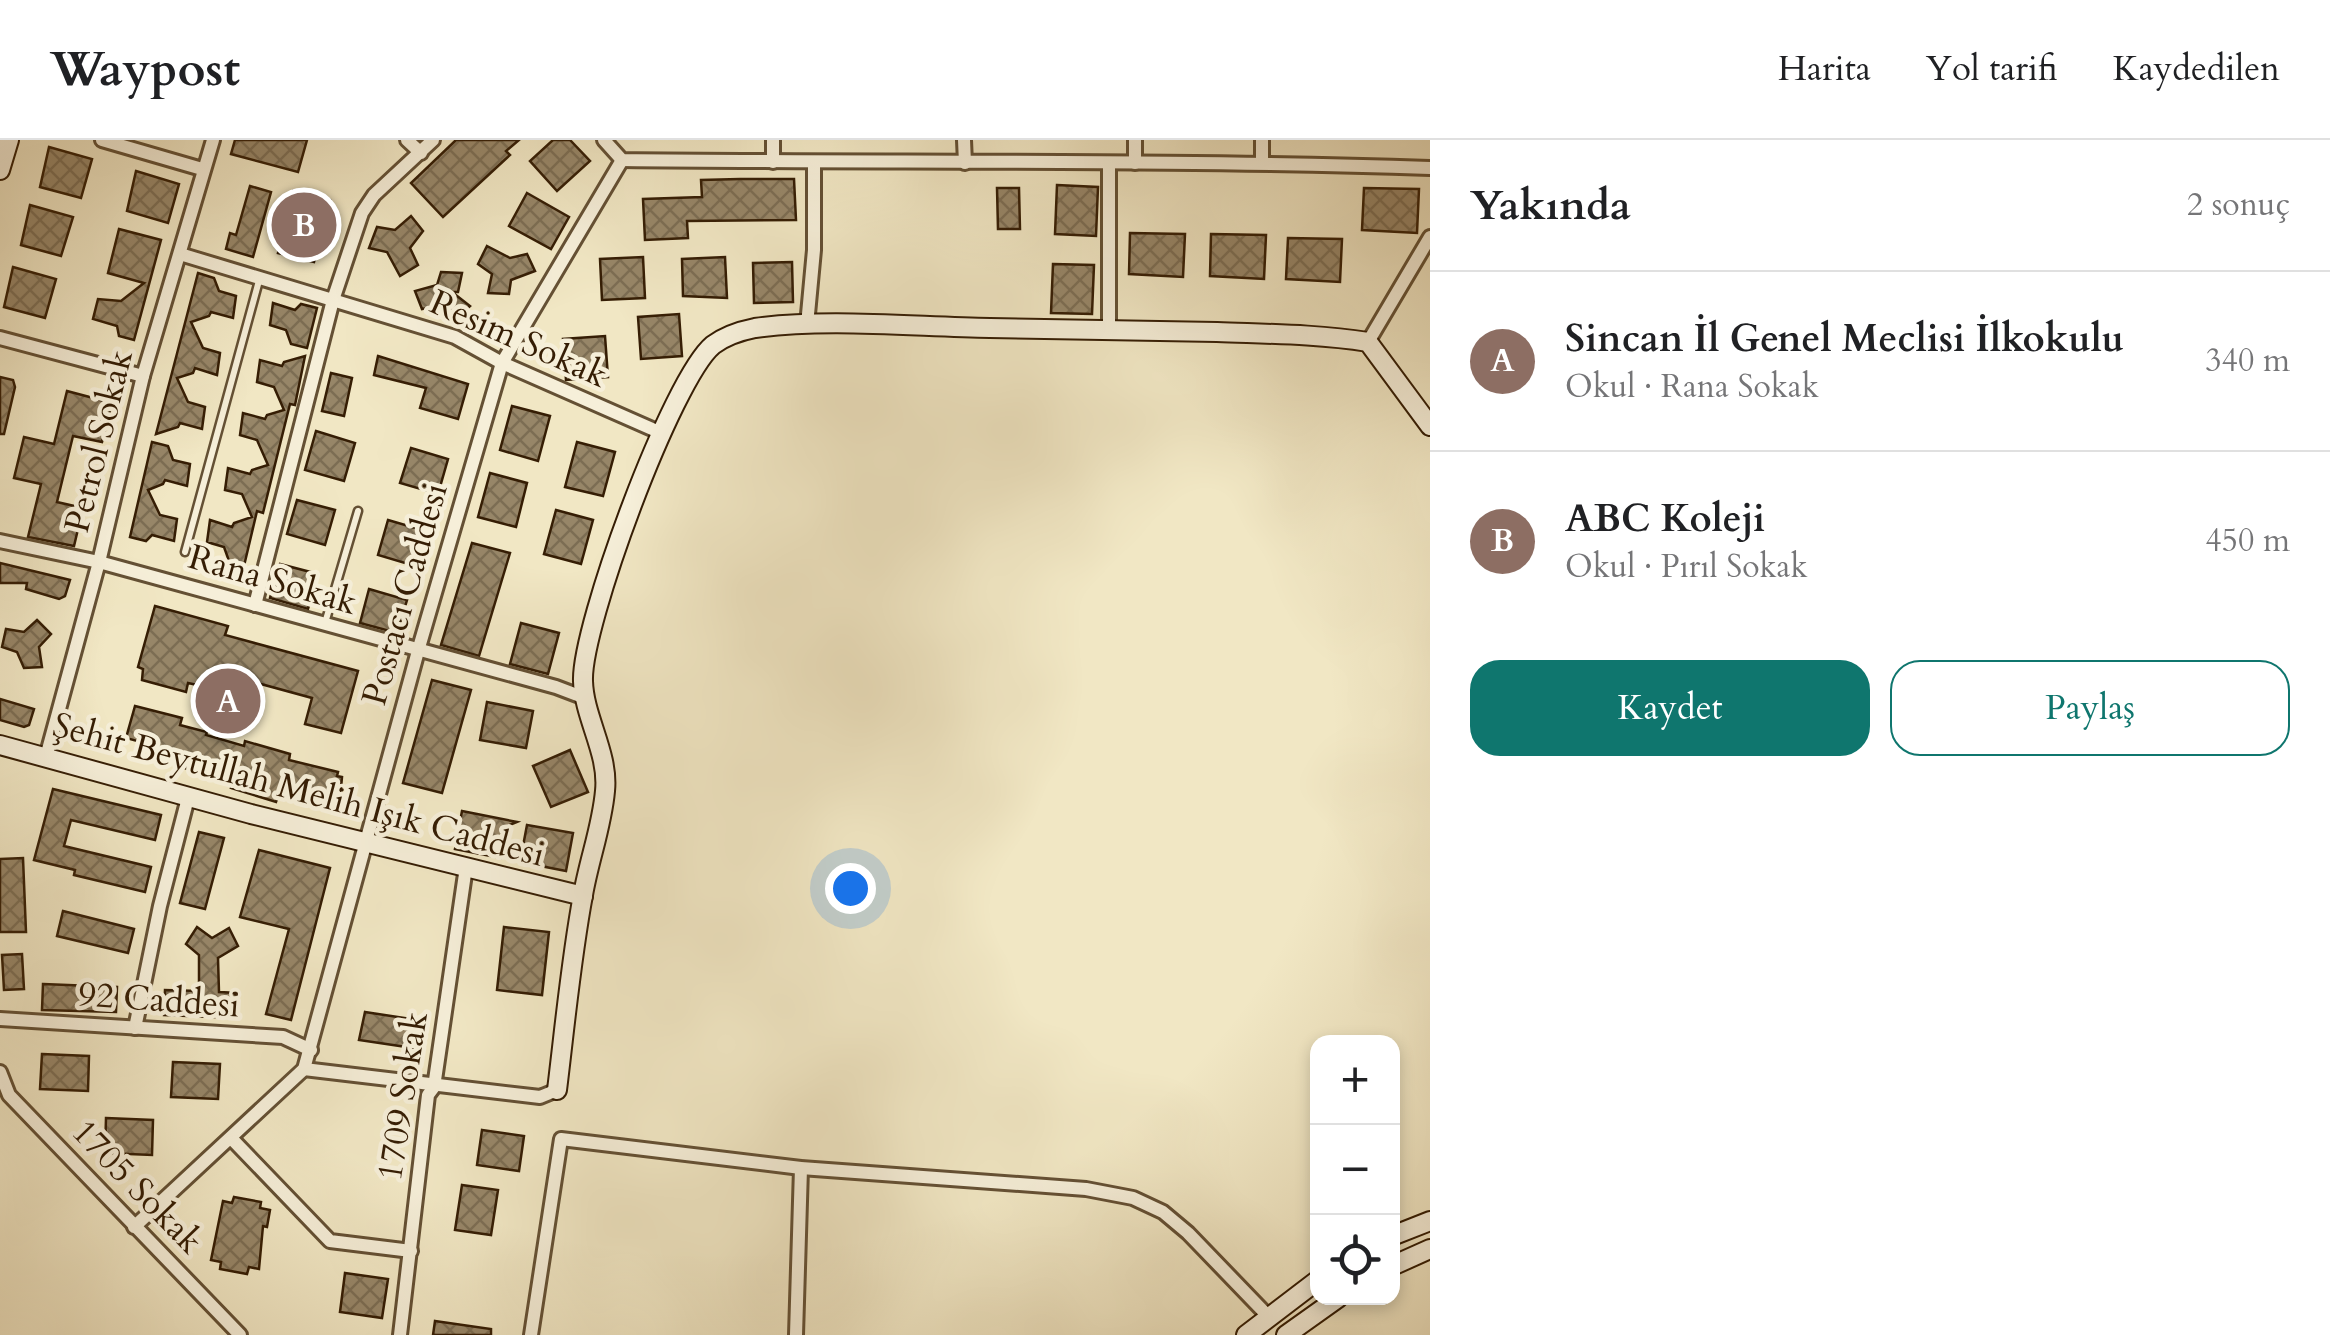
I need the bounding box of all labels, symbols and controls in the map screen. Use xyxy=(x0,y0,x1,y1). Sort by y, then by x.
text: Waypost xyxy=(50,37,240,102)
text: Harita xyxy=(1778,45,1871,93)
text: Yol tarifi xyxy=(1926,45,2058,93)
text: Kaydedilen xyxy=(2113,45,2280,93)
text: Yakında xyxy=(1470,177,1631,234)
text: 2 sonuç xyxy=(2187,183,2290,227)
pin: B xyxy=(272,188,336,262)
street label: Resim Sokak xyxy=(422,278,615,400)
text: Sincan İl Genel Meclisi İlkokulu xyxy=(1565,313,2124,365)
text: A xyxy=(1490,339,1515,383)
text: 340 m xyxy=(2205,339,2290,383)
street label: Petrol Sokak xyxy=(53,345,145,538)
text: Okul · Rana Sokak xyxy=(1565,365,1819,409)
street label: Postacı Caddesi xyxy=(350,477,460,711)
text: ABC Koleji xyxy=(1565,493,1765,545)
text: B xyxy=(1491,519,1514,563)
text: 450 m xyxy=(2205,519,2290,563)
street label: Rana Sokak xyxy=(183,533,363,627)
text: Okul · Pırıl Sokak xyxy=(1565,545,1808,589)
button: Kaydet xyxy=(1470,660,1870,756)
button: Paylaş xyxy=(1890,660,2290,756)
pin: A xyxy=(196,664,260,738)
street label: Şehit Beytullah Melih Işık Caddesi xyxy=(47,701,550,879)
your location xyxy=(825,863,876,914)
street label: 92 Caddesi xyxy=(77,970,241,1030)
street label: 1709 Sokak xyxy=(366,1008,440,1184)
map controls xyxy=(1310,1035,1400,1305)
button: + xyxy=(1310,1035,1400,1125)
street label: 1705 Sokak xyxy=(61,1109,214,1265)
button: − xyxy=(1310,1125,1400,1215)
button: locate xyxy=(1310,1215,1400,1305)

